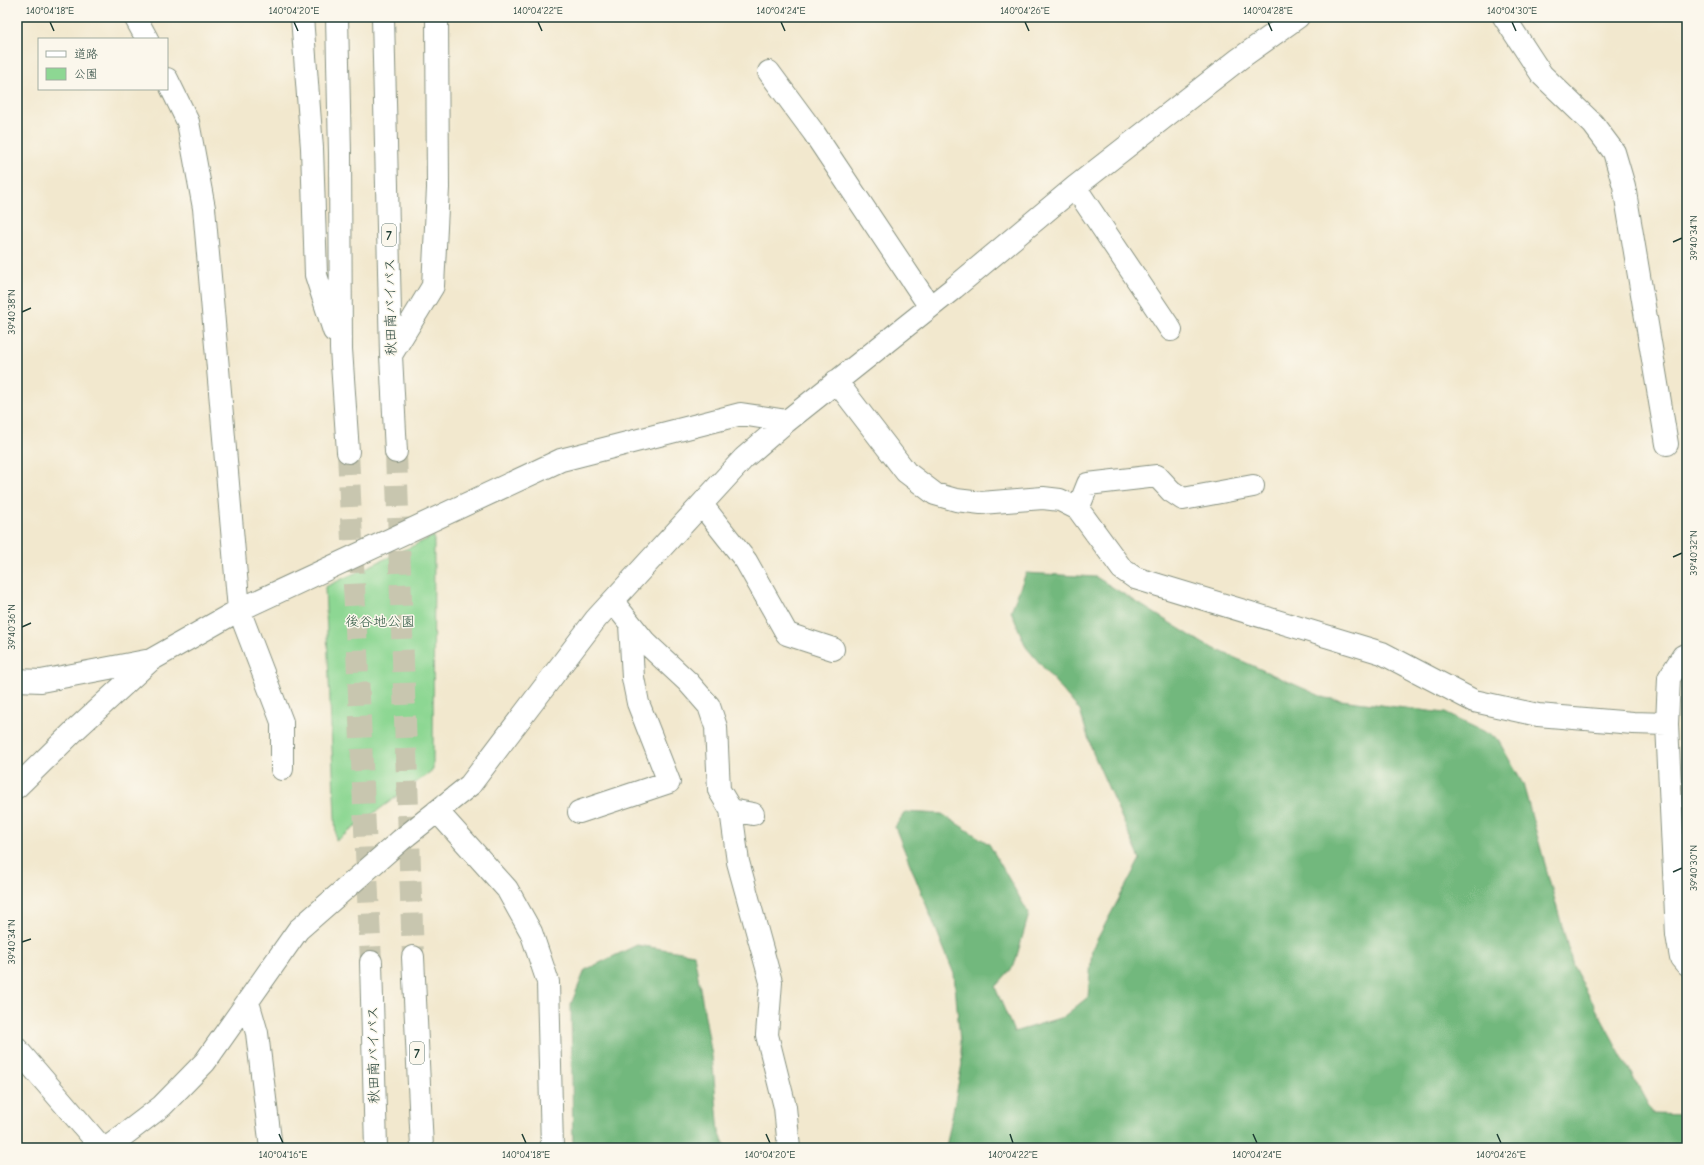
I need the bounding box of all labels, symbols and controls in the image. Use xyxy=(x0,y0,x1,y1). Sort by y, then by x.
text: 140°04'18"E xyxy=(26,5,74,17)
text: 140°04'20"E xyxy=(269,5,319,17)
text: 140°04'22"E xyxy=(513,5,563,17)
text: 140°04'24"E xyxy=(756,5,806,17)
text: 140°04'26"E xyxy=(1000,5,1050,17)
text: 140°04'28"E xyxy=(1243,5,1293,17)
text: 140°04'30"E xyxy=(1487,5,1537,17)
legend xyxy=(38,38,168,90)
text: 道路 xyxy=(74,47,98,61)
text: 公園 xyxy=(74,67,98,81)
text: 39°40'34"N xyxy=(1688,216,1700,260)
road number: 7 xyxy=(382,224,396,246)
street label: 秋田南バイパス xyxy=(381,258,400,356)
text: 39°40'38"N xyxy=(6,289,18,335)
text: 39°40'32"N xyxy=(1688,530,1700,576)
text: 39°40'36"N xyxy=(6,604,18,650)
park label: 後谷地公園 xyxy=(345,613,415,630)
text: 39°40'30"N xyxy=(1688,845,1700,891)
text: 39°40'34"N xyxy=(6,920,18,964)
street label: 秋田南バイパス xyxy=(364,1006,383,1104)
road number: 7 xyxy=(410,1042,424,1064)
text: 140°04'16"E xyxy=(259,1149,307,1161)
text: 140°04'18"E xyxy=(502,1149,550,1161)
text: 140°04'20"E xyxy=(745,1149,795,1161)
text: 140°04'22"E xyxy=(988,1149,1038,1161)
text: 140°04'24"E xyxy=(1232,1149,1282,1161)
text: 140°04'26"E xyxy=(1476,1149,1526,1161)

